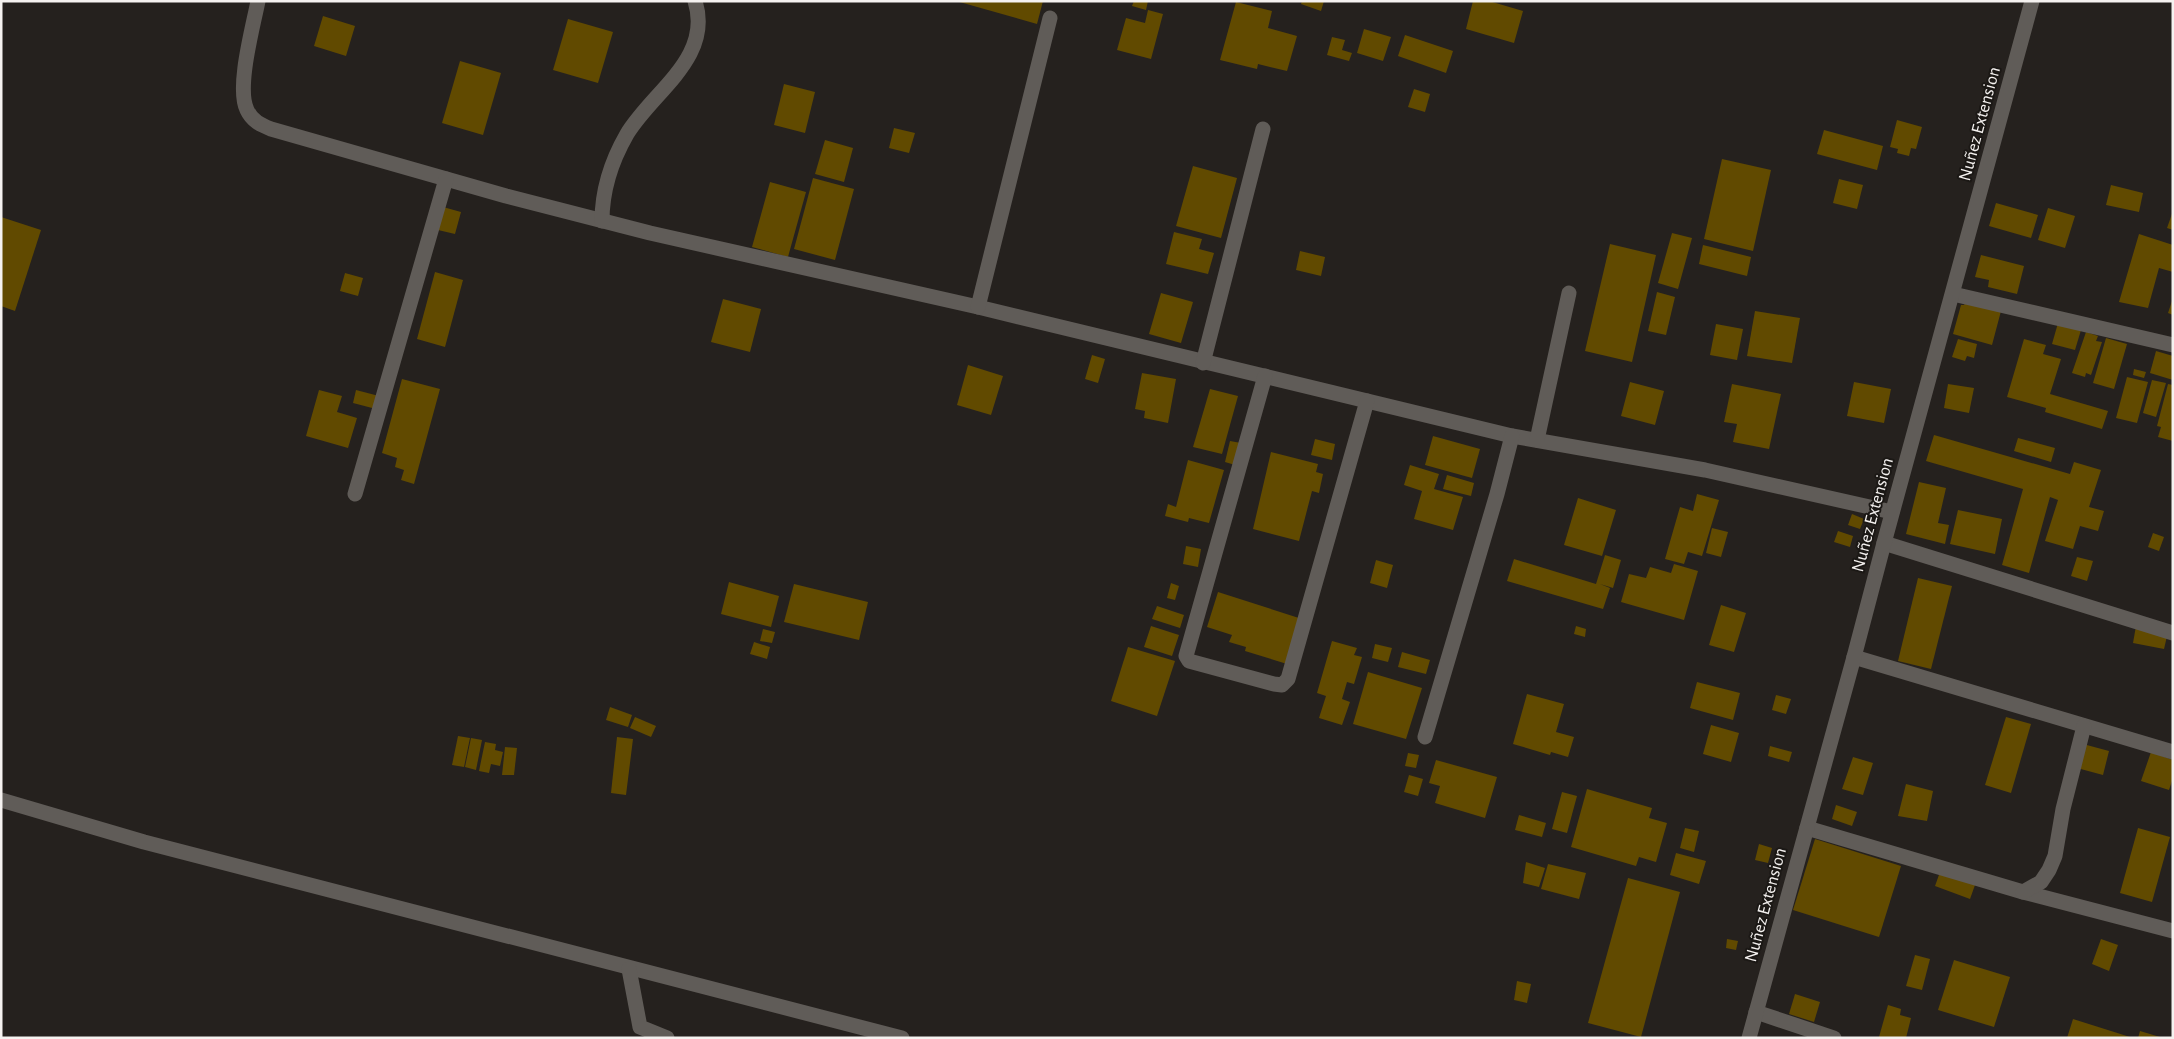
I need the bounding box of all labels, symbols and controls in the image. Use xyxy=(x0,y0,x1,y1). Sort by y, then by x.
street label: Nuñez Extension xyxy=(1956,65,2004,183)
street label: Nuñez Extension xyxy=(1849,456,1897,574)
street label: Nuñez Extension xyxy=(1742,846,1790,964)

